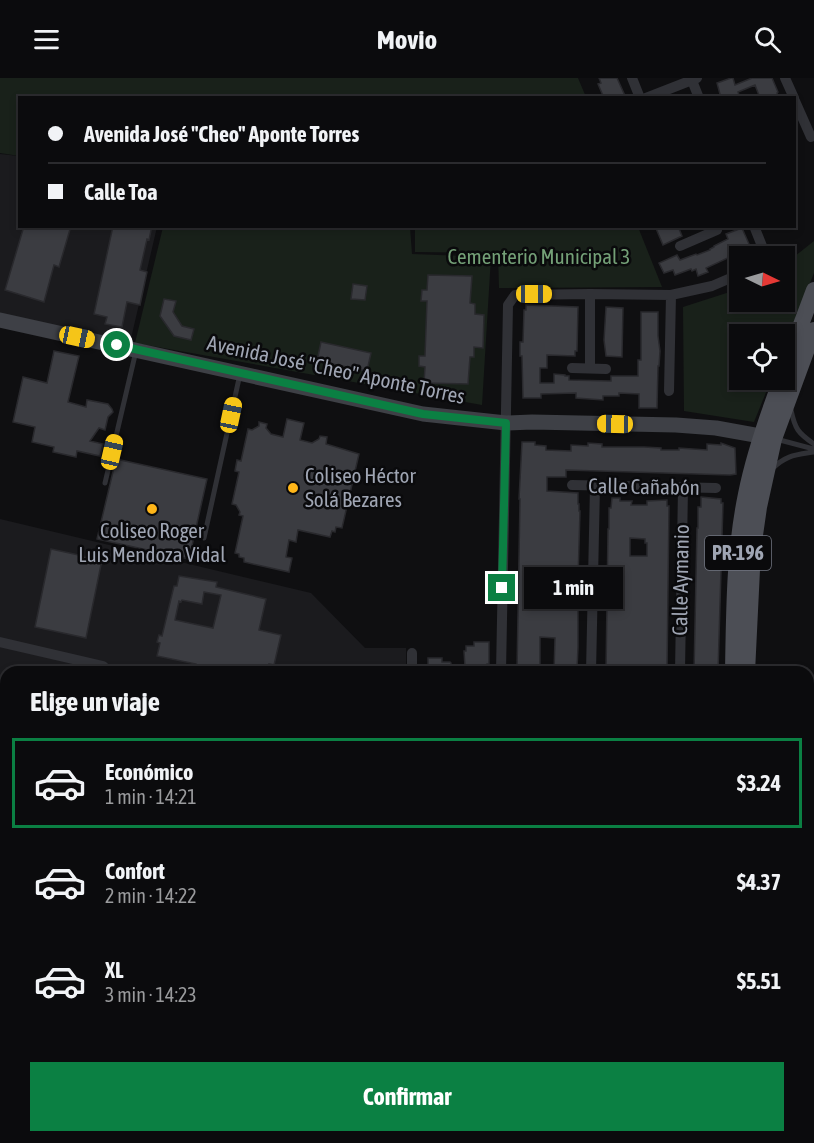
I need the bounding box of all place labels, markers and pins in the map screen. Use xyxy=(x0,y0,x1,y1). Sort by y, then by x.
place label: Coliseo Héctor Solá Bezares xyxy=(305,463,416,511)
marker: Coliseo Héctor Solá Bezares xyxy=(286,481,300,495)
marker: Coliseo Roger Luis Mendoza Vidal xyxy=(145,502,159,516)
place label: Coliseo Roger Luis Mendoza Vidal xyxy=(78,518,226,566)

